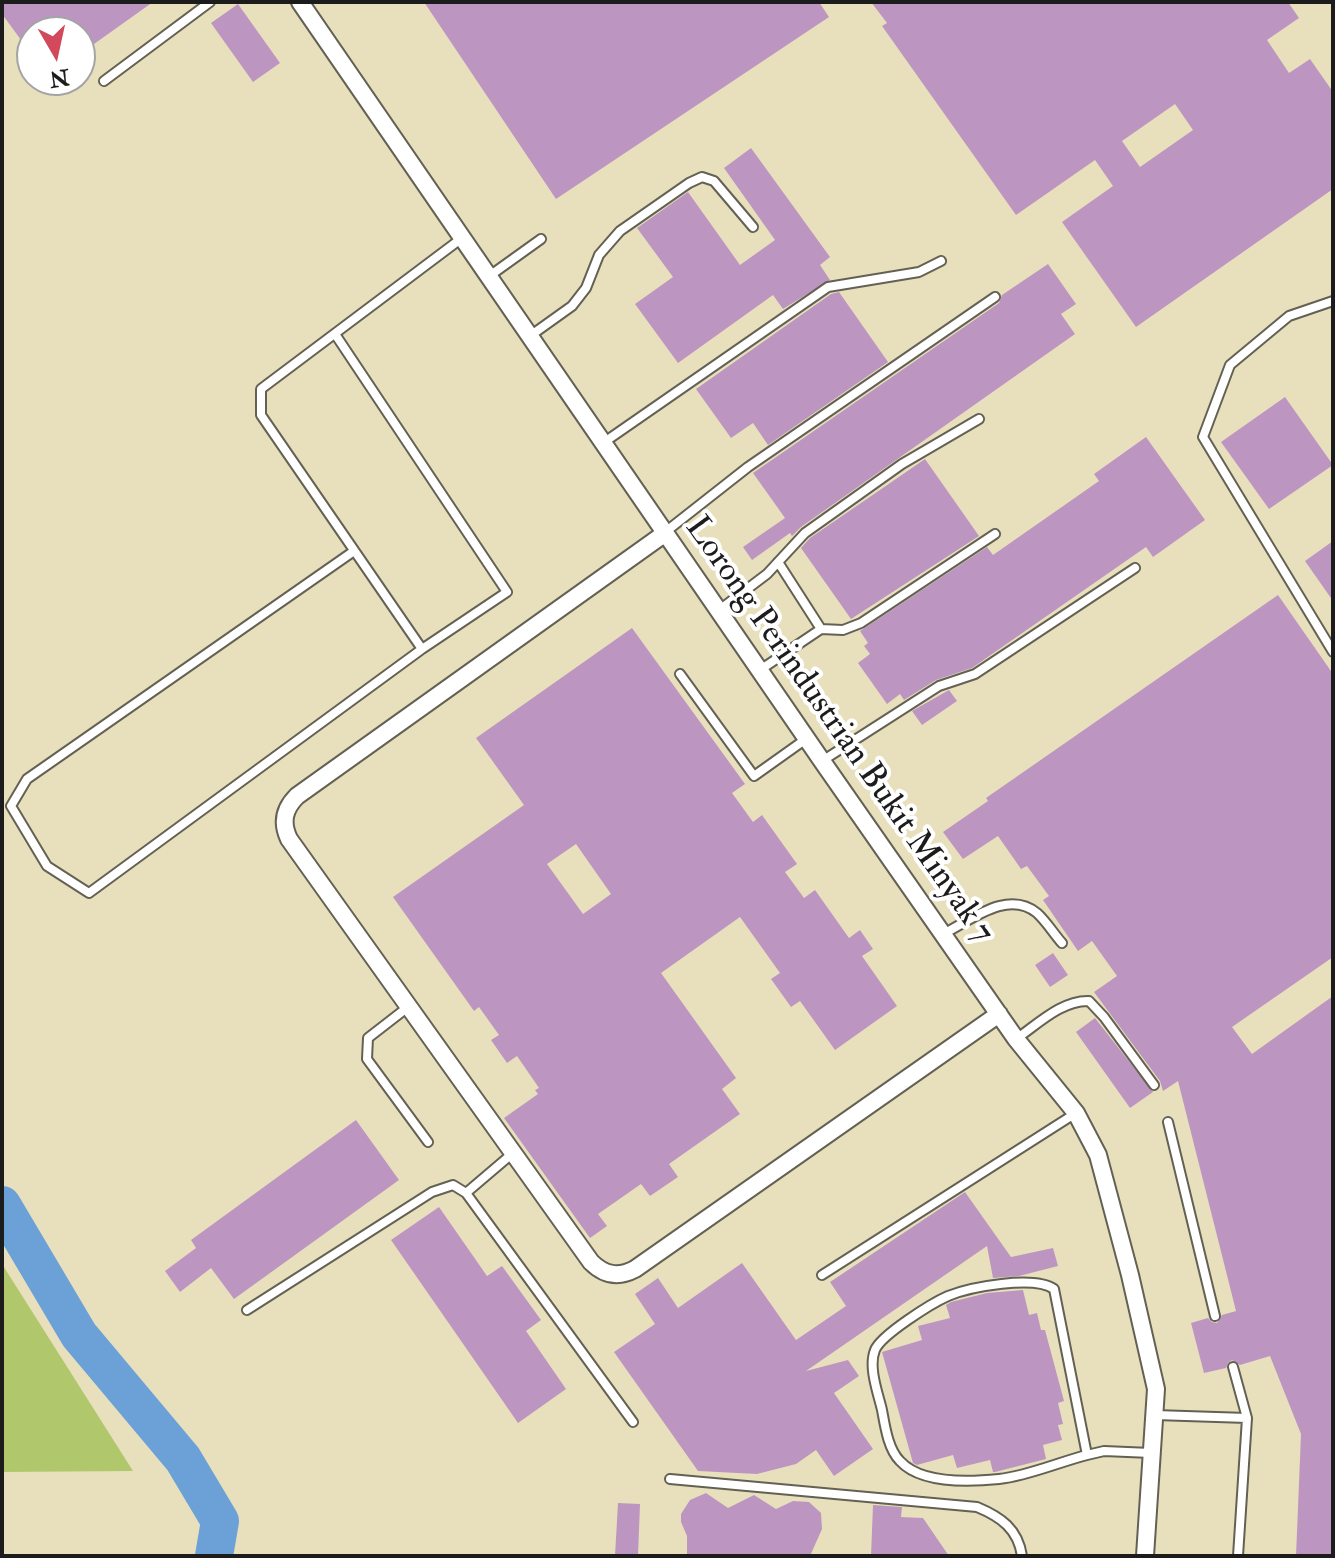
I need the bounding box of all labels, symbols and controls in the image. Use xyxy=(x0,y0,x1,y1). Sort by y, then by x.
north arrow xyxy=(16,16,96,96)
text: N xyxy=(48,62,71,93)
street label: Lorong Perindustrian Bukit Minyak 7 xyxy=(675,510,1001,952)

